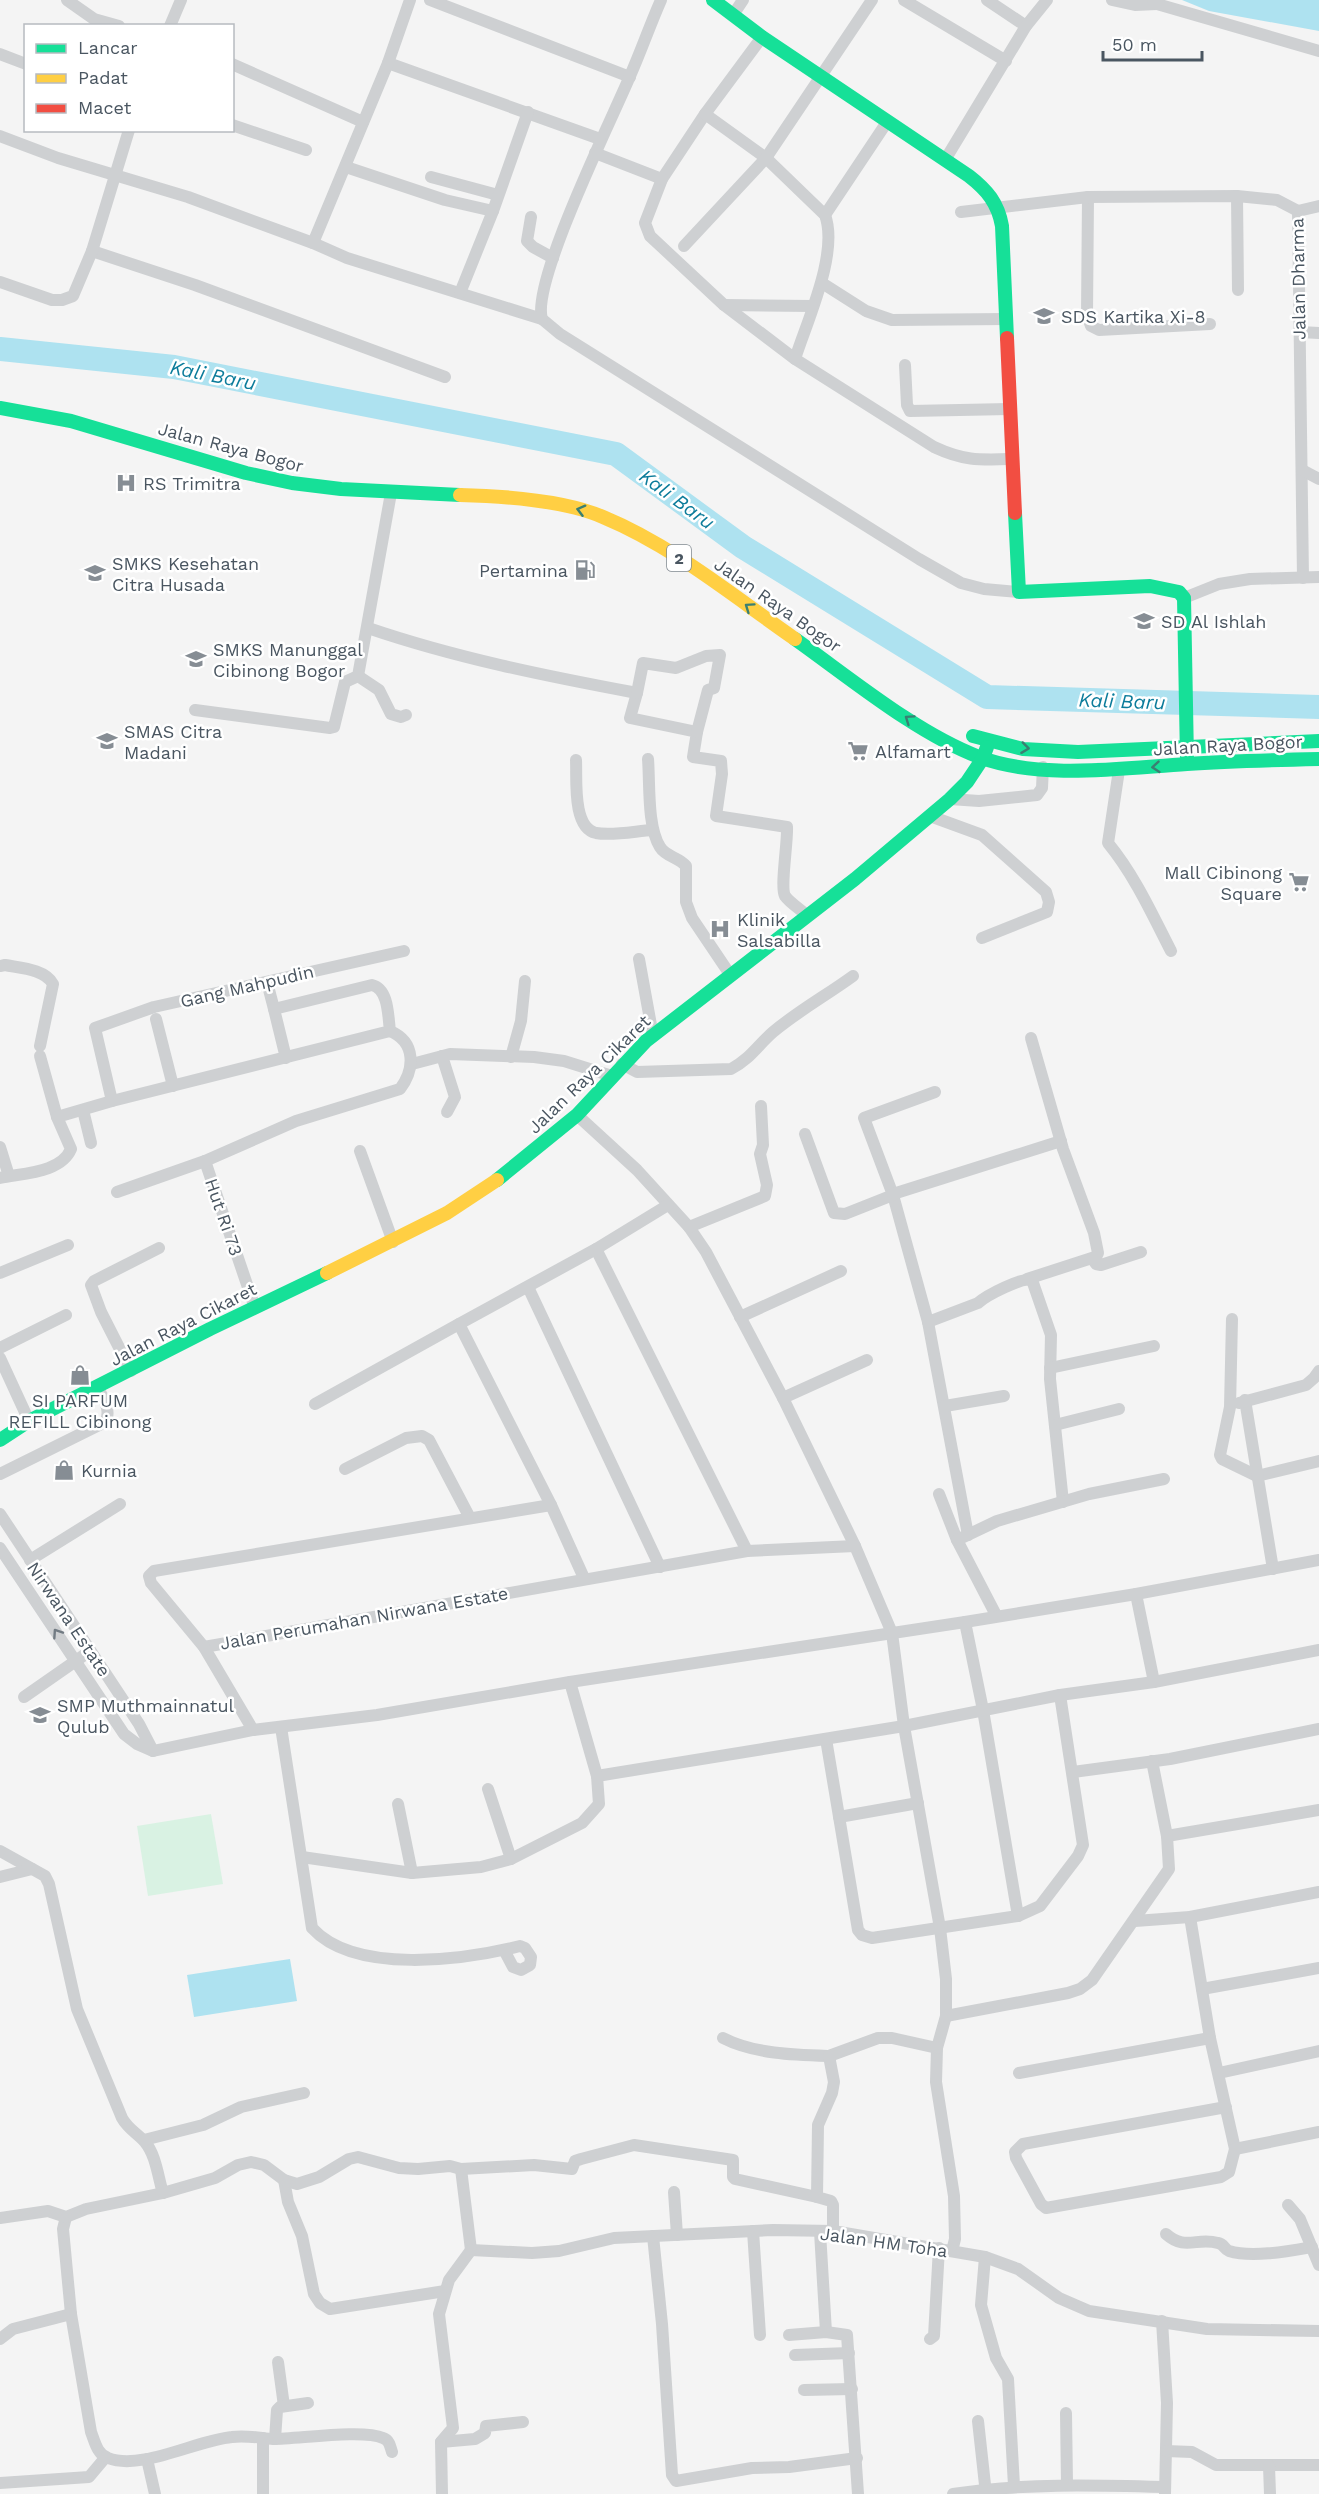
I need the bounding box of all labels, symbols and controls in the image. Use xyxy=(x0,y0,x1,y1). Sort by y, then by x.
legend xyxy=(24,24,234,132)
scale bar xyxy=(1103,24,1202,62)
text: 50 m xyxy=(1112,34,1157,55)
text: Lancar xyxy=(78,37,138,58)
text: Padat xyxy=(78,67,128,88)
text: Macet xyxy=(78,97,132,118)
street label: Jalan Dharma xyxy=(1286,218,1310,340)
school or university icon: SDS Kartika Xi-8 xyxy=(1032,304,1056,328)
place label: SDS Kartika Xi-8 xyxy=(1061,306,1206,327)
water label: Kali Baru xyxy=(168,355,258,395)
street label: Jalan Raya Bogor xyxy=(156,417,306,477)
water label: Kali Baru xyxy=(635,464,719,534)
hospital icon: RS Trimitra xyxy=(114,471,138,495)
place label: RS Trimitra xyxy=(143,473,241,494)
one-way arrow xyxy=(576,505,587,517)
road number: 2 xyxy=(667,545,691,571)
place label: SMKS Kesehatan Citra Husada xyxy=(112,553,259,595)
street label: Jalan Raya Bogor xyxy=(711,553,845,657)
fuel station icon: Pertamina xyxy=(573,558,597,582)
place label: Pertamina xyxy=(479,560,568,581)
school or university icon: SMKS Kesehatan Citra Husada xyxy=(83,561,107,585)
one-way arrow xyxy=(745,603,756,614)
school or university icon: SD Al Ishlah xyxy=(1132,609,1156,633)
place label: SD Al Ishlah xyxy=(1161,611,1266,632)
place label: SMKS Manunggal Cibinong Bogor xyxy=(213,639,363,681)
school or university icon: SMKS Manunggal Cibinong Bogor xyxy=(184,647,208,671)
water label: Kali Baru xyxy=(1078,687,1166,715)
one-way arrow xyxy=(904,715,915,726)
place label: SMAS Citra Madani xyxy=(124,721,222,763)
school or university icon: SMAS Citra Madani xyxy=(95,729,119,753)
street label: Jalan Raya Bogor xyxy=(1153,731,1303,759)
supermarket icon: Alfamart xyxy=(846,739,870,763)
place label: Alfamart xyxy=(875,741,951,762)
one-way arrow xyxy=(1020,741,1029,754)
one-way arrow xyxy=(1151,760,1160,773)
place label: Mall Cibinong Square xyxy=(1164,862,1282,904)
supermarket icon: Mall Cibinong Square xyxy=(1287,870,1311,894)
place label: Klinik Salsabilla xyxy=(737,909,821,951)
hospital icon: Klinik Salsabilla xyxy=(708,917,732,941)
street label: Gang Mahpudin xyxy=(178,960,316,1012)
street label: Jalan Raya Cikaret xyxy=(524,1010,655,1138)
street label: Hut Ri 73 xyxy=(201,1176,247,1258)
street label: Jalan Raya Cikaret xyxy=(106,1278,260,1370)
shop icon: SI PARFUM REFILL Cibinong xyxy=(68,1363,92,1387)
place label: SI PARFUM REFILL Cibinong xyxy=(9,1390,152,1432)
shop icon: Kurnia xyxy=(52,1458,76,1482)
place label: Kurnia xyxy=(81,1460,137,1481)
street label: Nirwana Estate xyxy=(23,1558,115,1680)
street label: Jalan Perumahan Nirwana Estate xyxy=(218,1582,510,1654)
one-way arrow xyxy=(53,1629,64,1640)
place label: SMP Muthmainnatul Qulub xyxy=(57,1695,235,1737)
school or university icon: SMP Muthmainnatul Qulub xyxy=(28,1703,52,1727)
street label: Jalan HM Toha xyxy=(819,2223,949,2261)

